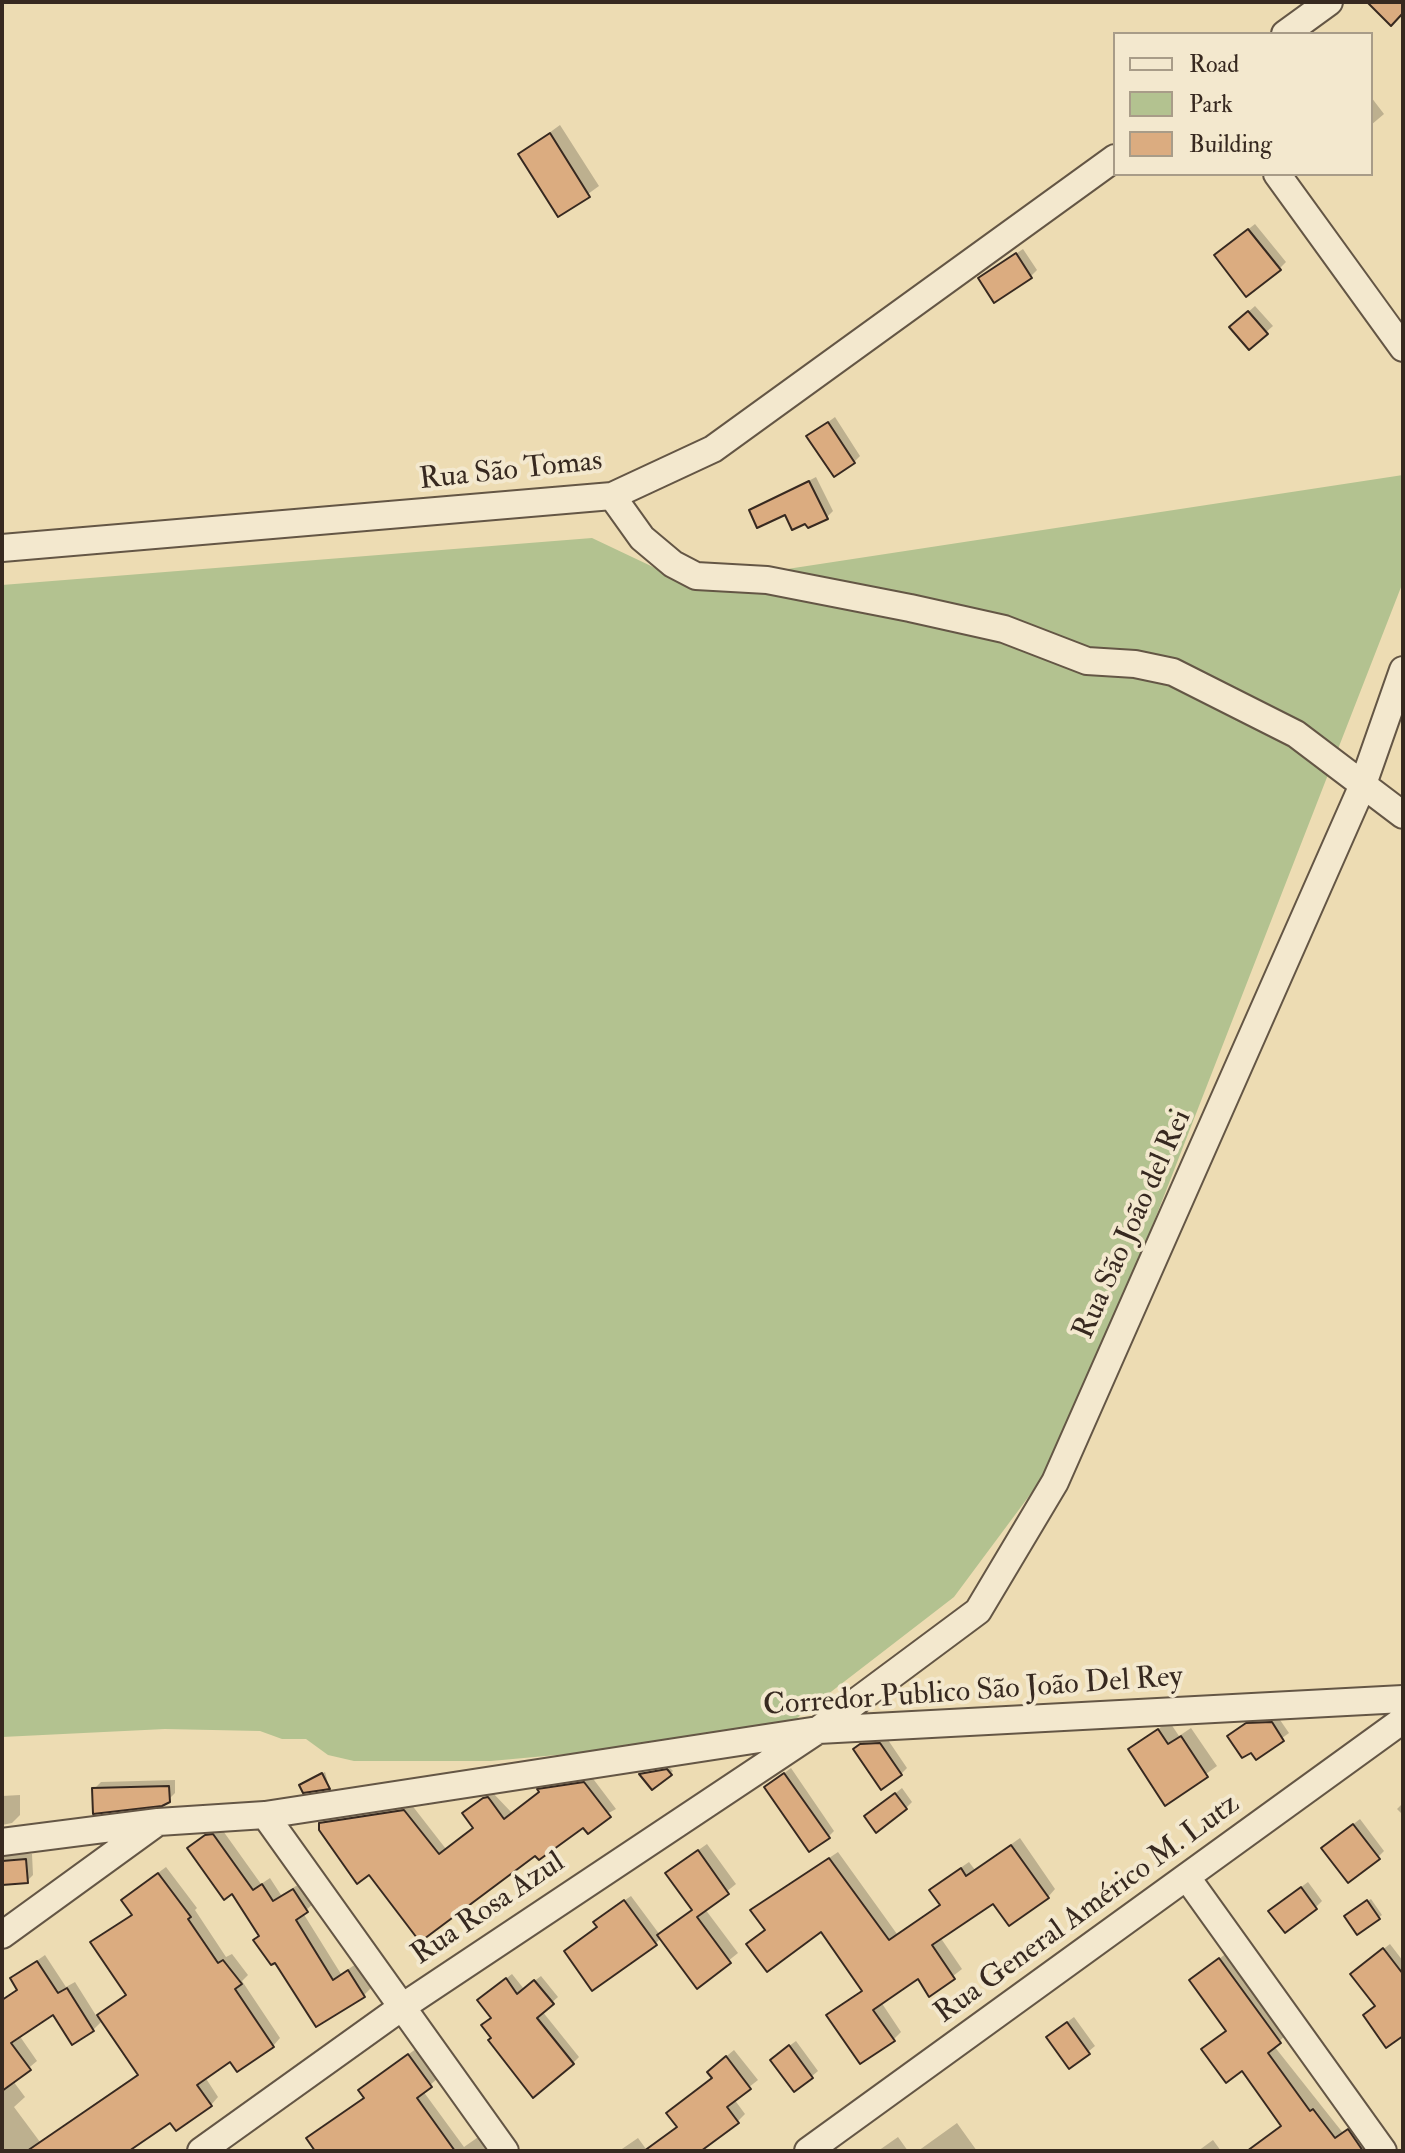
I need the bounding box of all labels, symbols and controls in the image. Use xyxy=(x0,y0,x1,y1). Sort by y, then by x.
legend xyxy=(1113,32,1373,176)
text: Road xyxy=(1189,49,1239,80)
text: Park xyxy=(1189,89,1233,120)
text: Building xyxy=(1189,129,1272,160)
street label: Rua São Tomas xyxy=(418,444,604,500)
street label: Rua São João del Rei xyxy=(1067,1105,1201,1345)
street label: Corredor Publico São João Del Rey xyxy=(762,1660,1184,1726)
street label: Rua General Américo M. Lutz xyxy=(929,1787,1247,2033)
street label: Rua Rosa Azul xyxy=(406,1846,572,1974)

